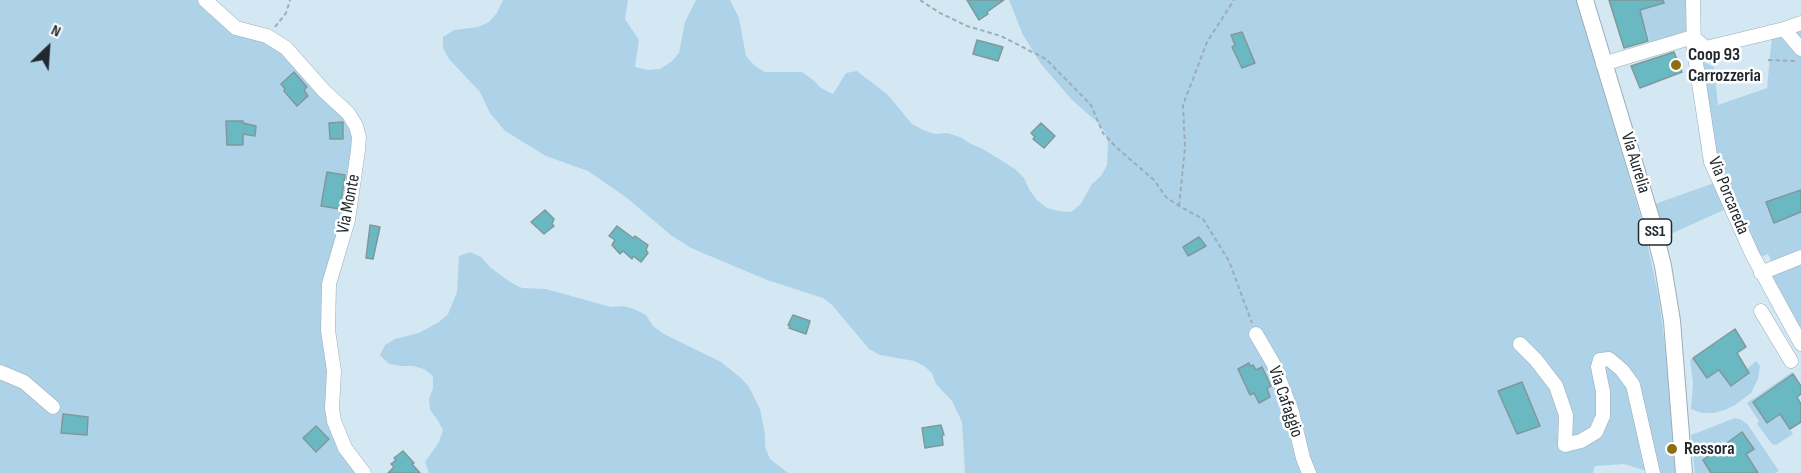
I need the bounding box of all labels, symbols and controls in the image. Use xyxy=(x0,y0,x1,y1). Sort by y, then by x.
north arrow xyxy=(18,18,78,78)
text: N xyxy=(48,21,64,42)
place label: Coop 93 Carrozzeria xyxy=(1688,44,1761,86)
marker: Coop 93 Carrozzeria xyxy=(1669,58,1683,72)
street label: Via Aurelia xyxy=(1616,130,1654,196)
street label: Via Porcareda xyxy=(1703,154,1753,238)
street label: Via Monte xyxy=(333,173,365,235)
road number: SS1 xyxy=(1638,219,1672,245)
street label: Via Cafaggio xyxy=(1263,364,1307,440)
place label: Ressora xyxy=(1684,438,1735,460)
marker: Ressora xyxy=(1665,442,1679,456)

